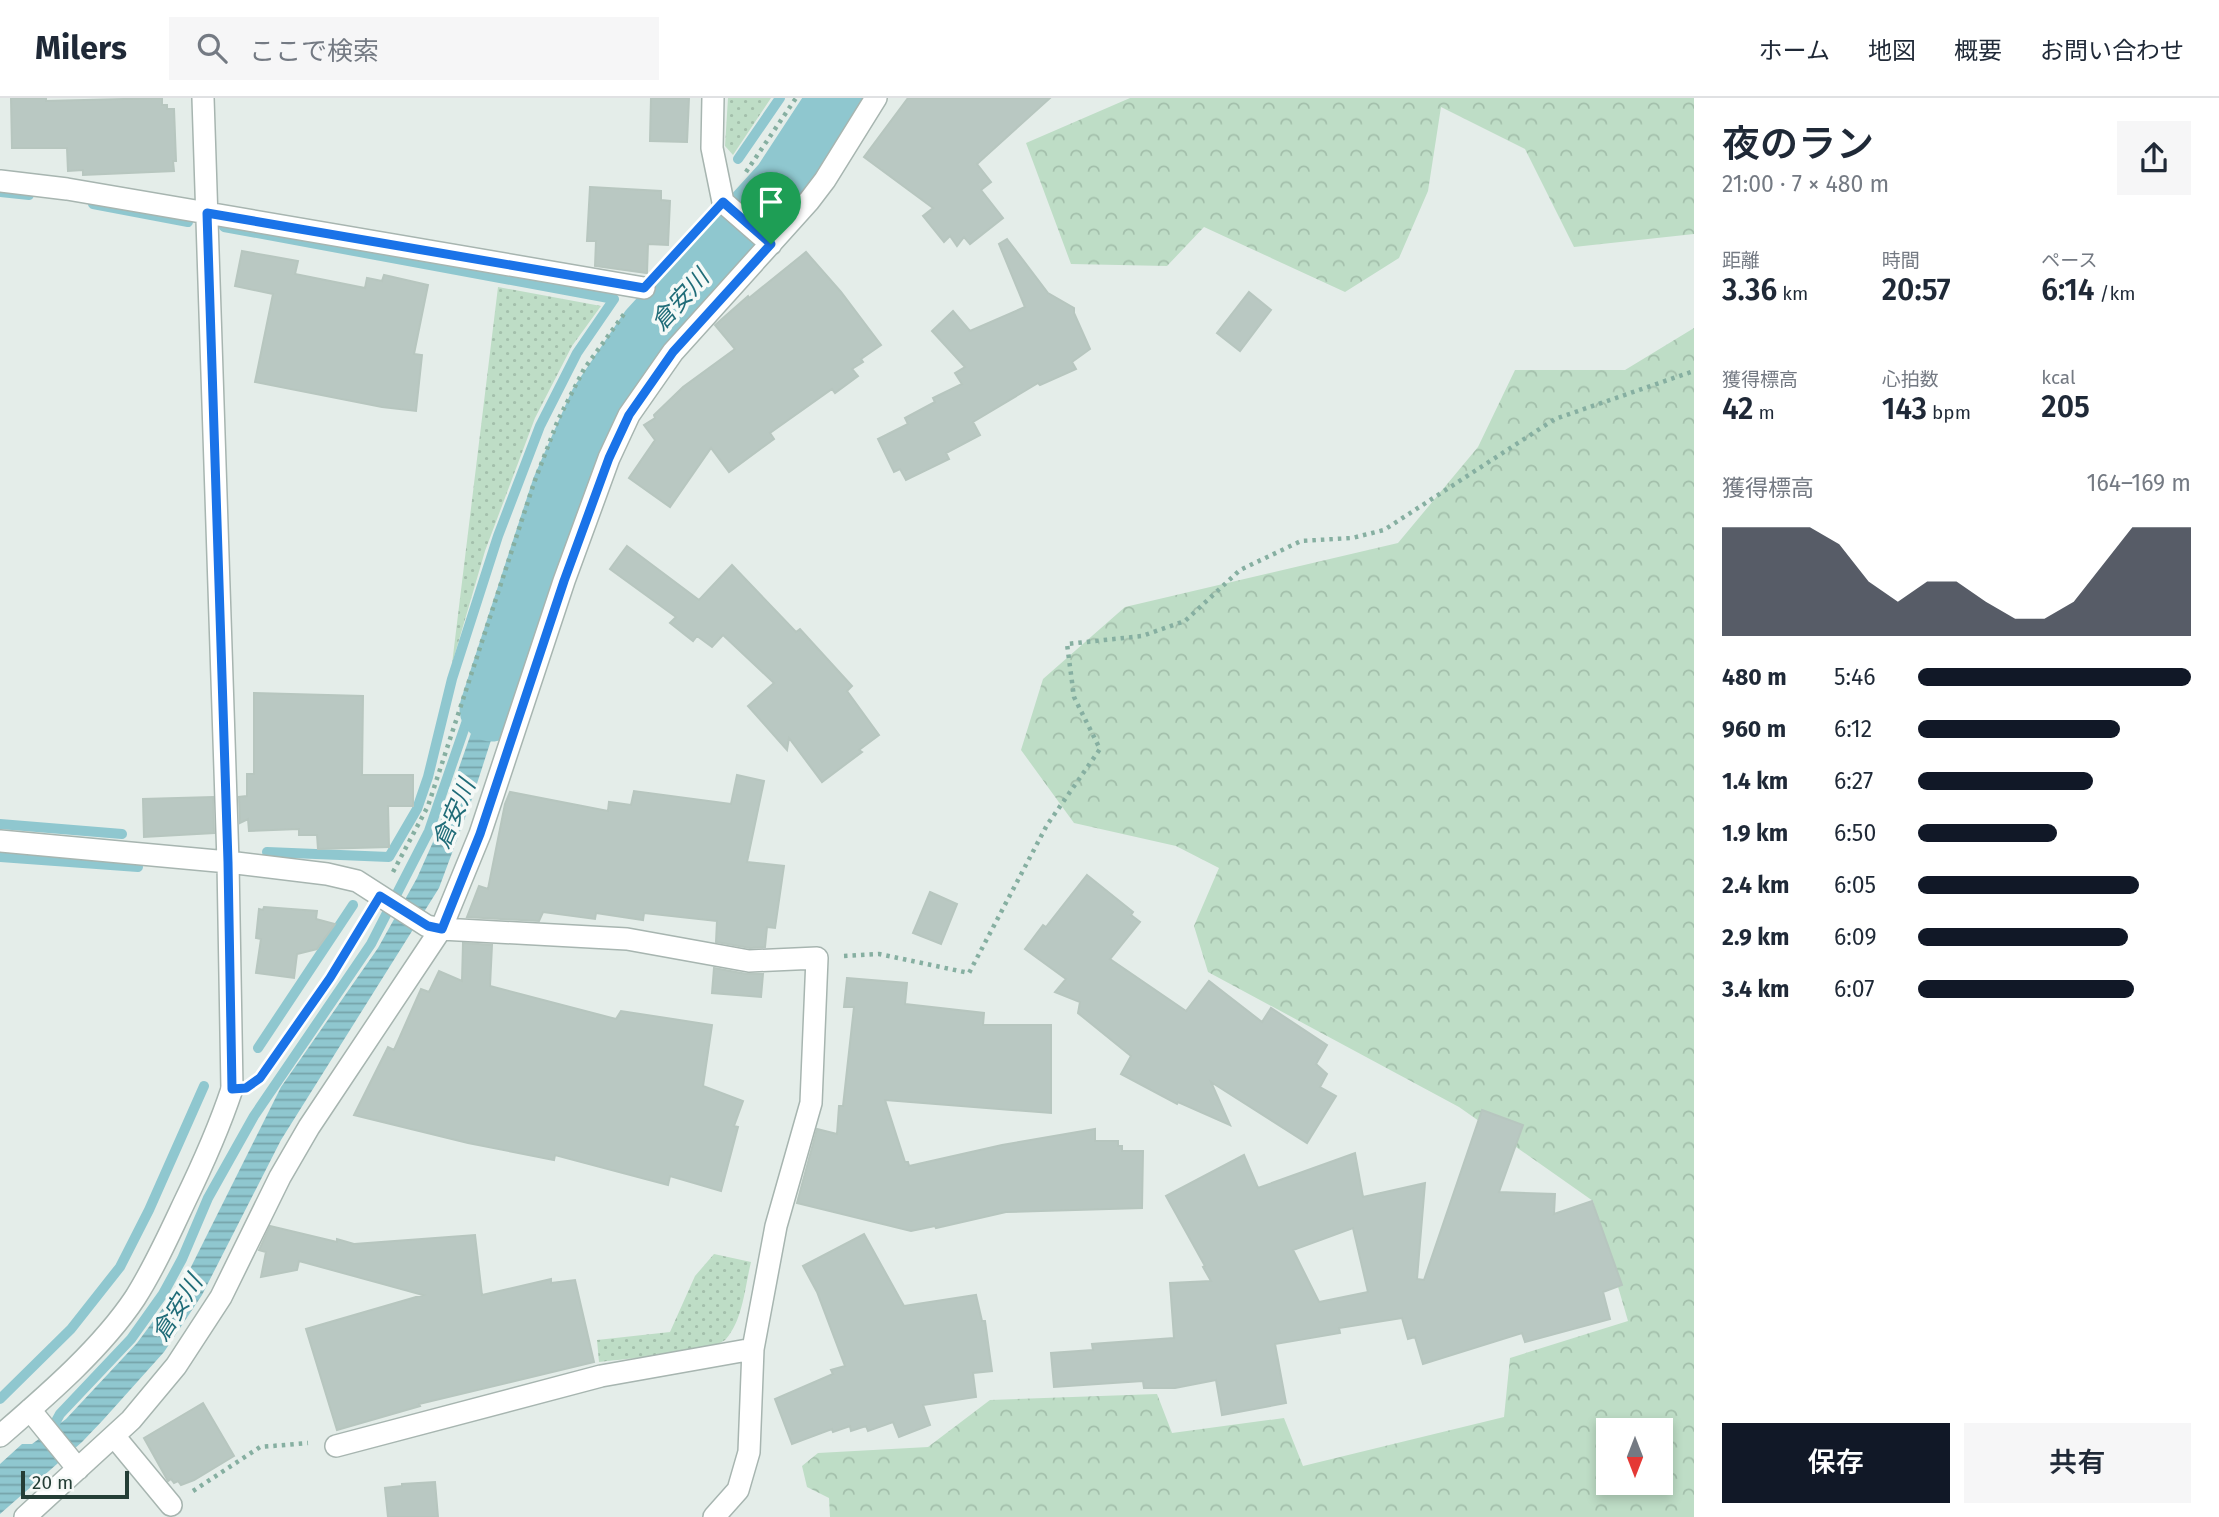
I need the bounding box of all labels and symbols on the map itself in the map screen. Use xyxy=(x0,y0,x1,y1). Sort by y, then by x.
pin xyxy=(741,172,801,244)
water label: 倉安川 xyxy=(646,262,717,336)
water label: 倉安川 xyxy=(427,773,482,853)
water label: 倉安川 xyxy=(146,1268,210,1346)
north arrow xyxy=(1596,1418,1673,1494)
scale bar xyxy=(21,1468,130,1500)

